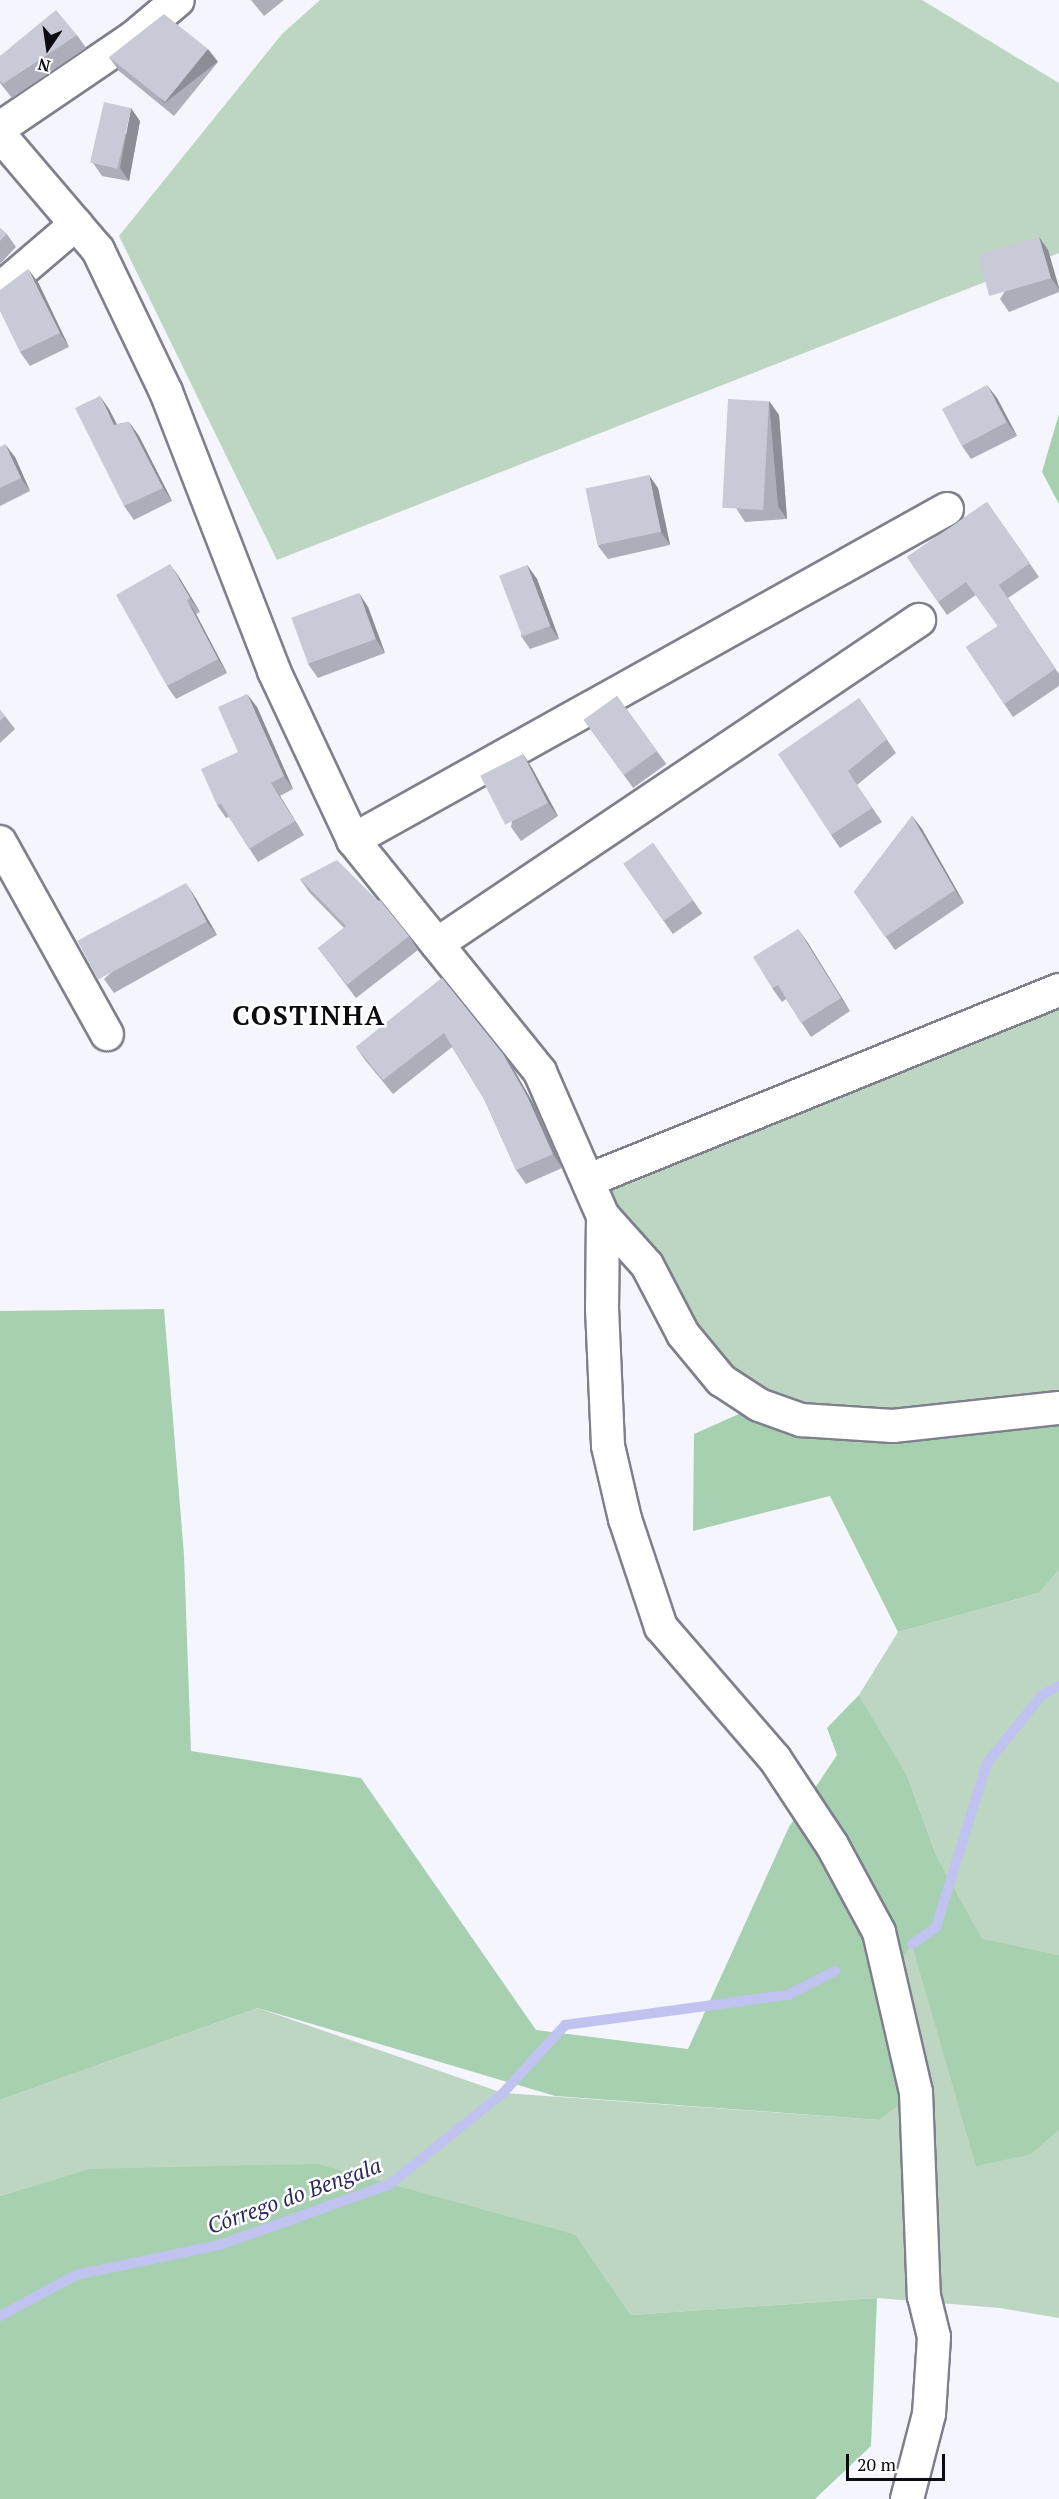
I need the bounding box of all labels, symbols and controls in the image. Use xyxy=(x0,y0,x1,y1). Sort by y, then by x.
north arrow xyxy=(18,18,78,78)
text: N xyxy=(36,53,52,78)
district label: COSTINHA xyxy=(232,1000,386,1032)
water label: Córrego do Bengala xyxy=(203,2151,385,2239)
scale bar xyxy=(849,2442,948,2480)
text: 20 m xyxy=(857,2452,896,2476)

